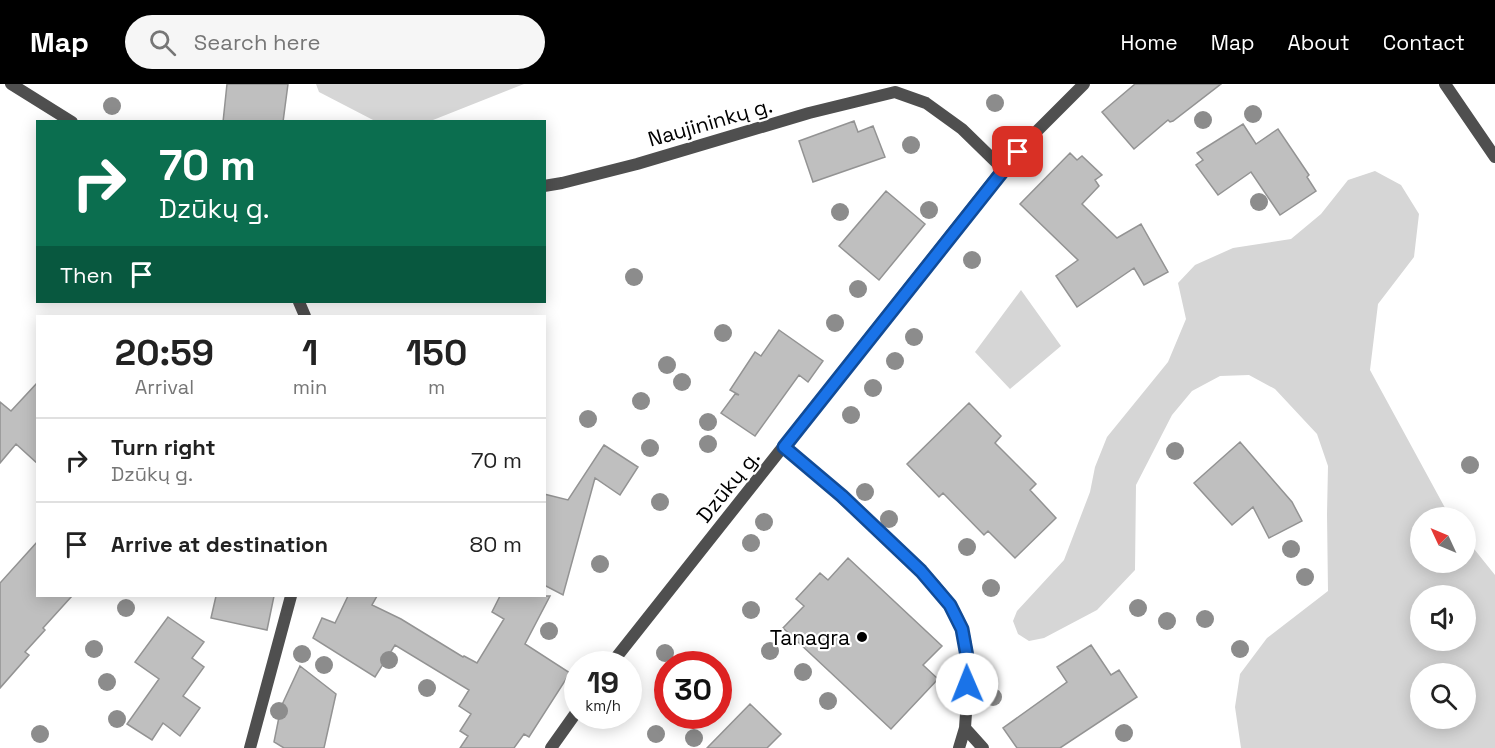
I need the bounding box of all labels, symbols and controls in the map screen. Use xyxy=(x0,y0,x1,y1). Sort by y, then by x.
search box xyxy=(125,15,545,69)
text: Map xyxy=(30,24,89,60)
icon: search xyxy=(146,26,179,59)
text: Search here xyxy=(194,28,321,56)
text: Home xyxy=(1120,29,1178,56)
text: Map xyxy=(1211,29,1255,56)
text: About xyxy=(1288,29,1350,56)
text: Contact xyxy=(1383,29,1465,56)
street label: Naujininkų g. xyxy=(645,91,775,153)
pin xyxy=(992,126,1043,177)
icon: arrive xyxy=(1001,135,1034,168)
text: 70 m xyxy=(159,139,256,192)
icon: right xyxy=(60,144,138,222)
text: Dzūkų g. xyxy=(159,191,270,226)
icon: arrive xyxy=(125,258,158,291)
text: Then xyxy=(60,261,113,289)
text: 20:59 xyxy=(115,330,214,376)
text: 1 xyxy=(302,330,318,376)
text: 150 xyxy=(406,330,467,376)
text: Arrival xyxy=(135,374,194,400)
text: min xyxy=(293,374,327,400)
text: m xyxy=(428,374,445,400)
text: Turn right xyxy=(111,433,216,461)
icon: right xyxy=(60,444,93,477)
street label: Dzūkų g. xyxy=(690,444,766,528)
text: 70 m xyxy=(471,446,522,474)
text: Dzūkų g. xyxy=(111,461,193,487)
north arrow xyxy=(1410,507,1476,573)
map controls xyxy=(1410,507,1476,729)
icon: arrive xyxy=(60,528,93,561)
text: Arrive at destination xyxy=(111,530,328,558)
text: 80 m xyxy=(470,530,522,558)
button: sound xyxy=(1410,585,1476,651)
place label: Tanagra xyxy=(770,624,850,651)
marker: Tanagra xyxy=(855,630,869,644)
speed limit sign: 30 xyxy=(654,651,732,729)
position arrow xyxy=(935,652,999,716)
text: 19 xyxy=(587,663,619,702)
button: search xyxy=(1410,663,1476,729)
text: km/h xyxy=(585,696,621,715)

